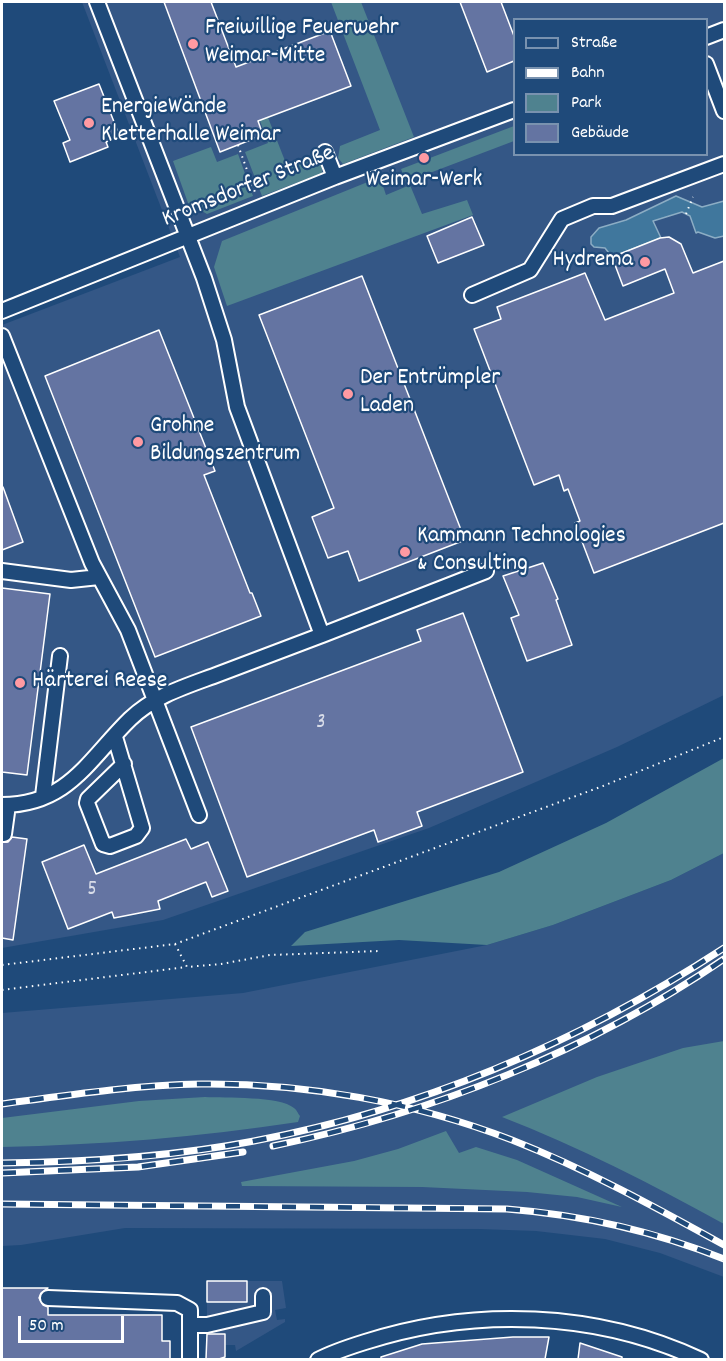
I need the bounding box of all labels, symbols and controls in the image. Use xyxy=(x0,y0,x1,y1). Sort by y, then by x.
place label: Freiwillige Feuerwehr Weimar-Mitte xyxy=(205,16,399,72)
legend xyxy=(513,18,708,156)
text: Straße xyxy=(571,31,617,56)
marker: Freiwillige Feuerwehr Weimar-Mitte xyxy=(186,37,200,51)
text: Bahn xyxy=(571,61,605,86)
text: Park xyxy=(571,91,602,116)
place label: EnergieWände Kletterhalle Weimar xyxy=(101,95,281,151)
marker: EnergieWände Kletterhalle Weimar xyxy=(82,116,96,130)
text: Gebäude xyxy=(571,121,629,146)
street label: Kromsdorfer Straße xyxy=(159,140,339,236)
marker: Weimar-Werk xyxy=(417,151,431,165)
place label: Weimar-Werk xyxy=(366,168,482,196)
place label: Hydrema xyxy=(553,248,633,276)
marker: Hydrema xyxy=(638,255,652,269)
place label: Der Entrümpler Laden xyxy=(360,366,500,422)
marker: Der Entrümpler Laden xyxy=(341,387,355,401)
place label: Grohne Bildungszentrum xyxy=(150,414,300,470)
marker: Grohne Bildungszentrum xyxy=(131,435,145,449)
place label: Kammann Technologies & Consulting xyxy=(417,524,626,580)
marker: Kammann Technologies & Consulting xyxy=(398,545,412,559)
place label: Härterei Reese xyxy=(32,669,167,697)
marker: Härterei Reese xyxy=(13,676,27,690)
house number: 3 xyxy=(316,711,326,737)
house number: 5 xyxy=(87,878,97,904)
scale bar xyxy=(21,1304,128,1342)
text: 50 m xyxy=(29,1314,64,1339)

